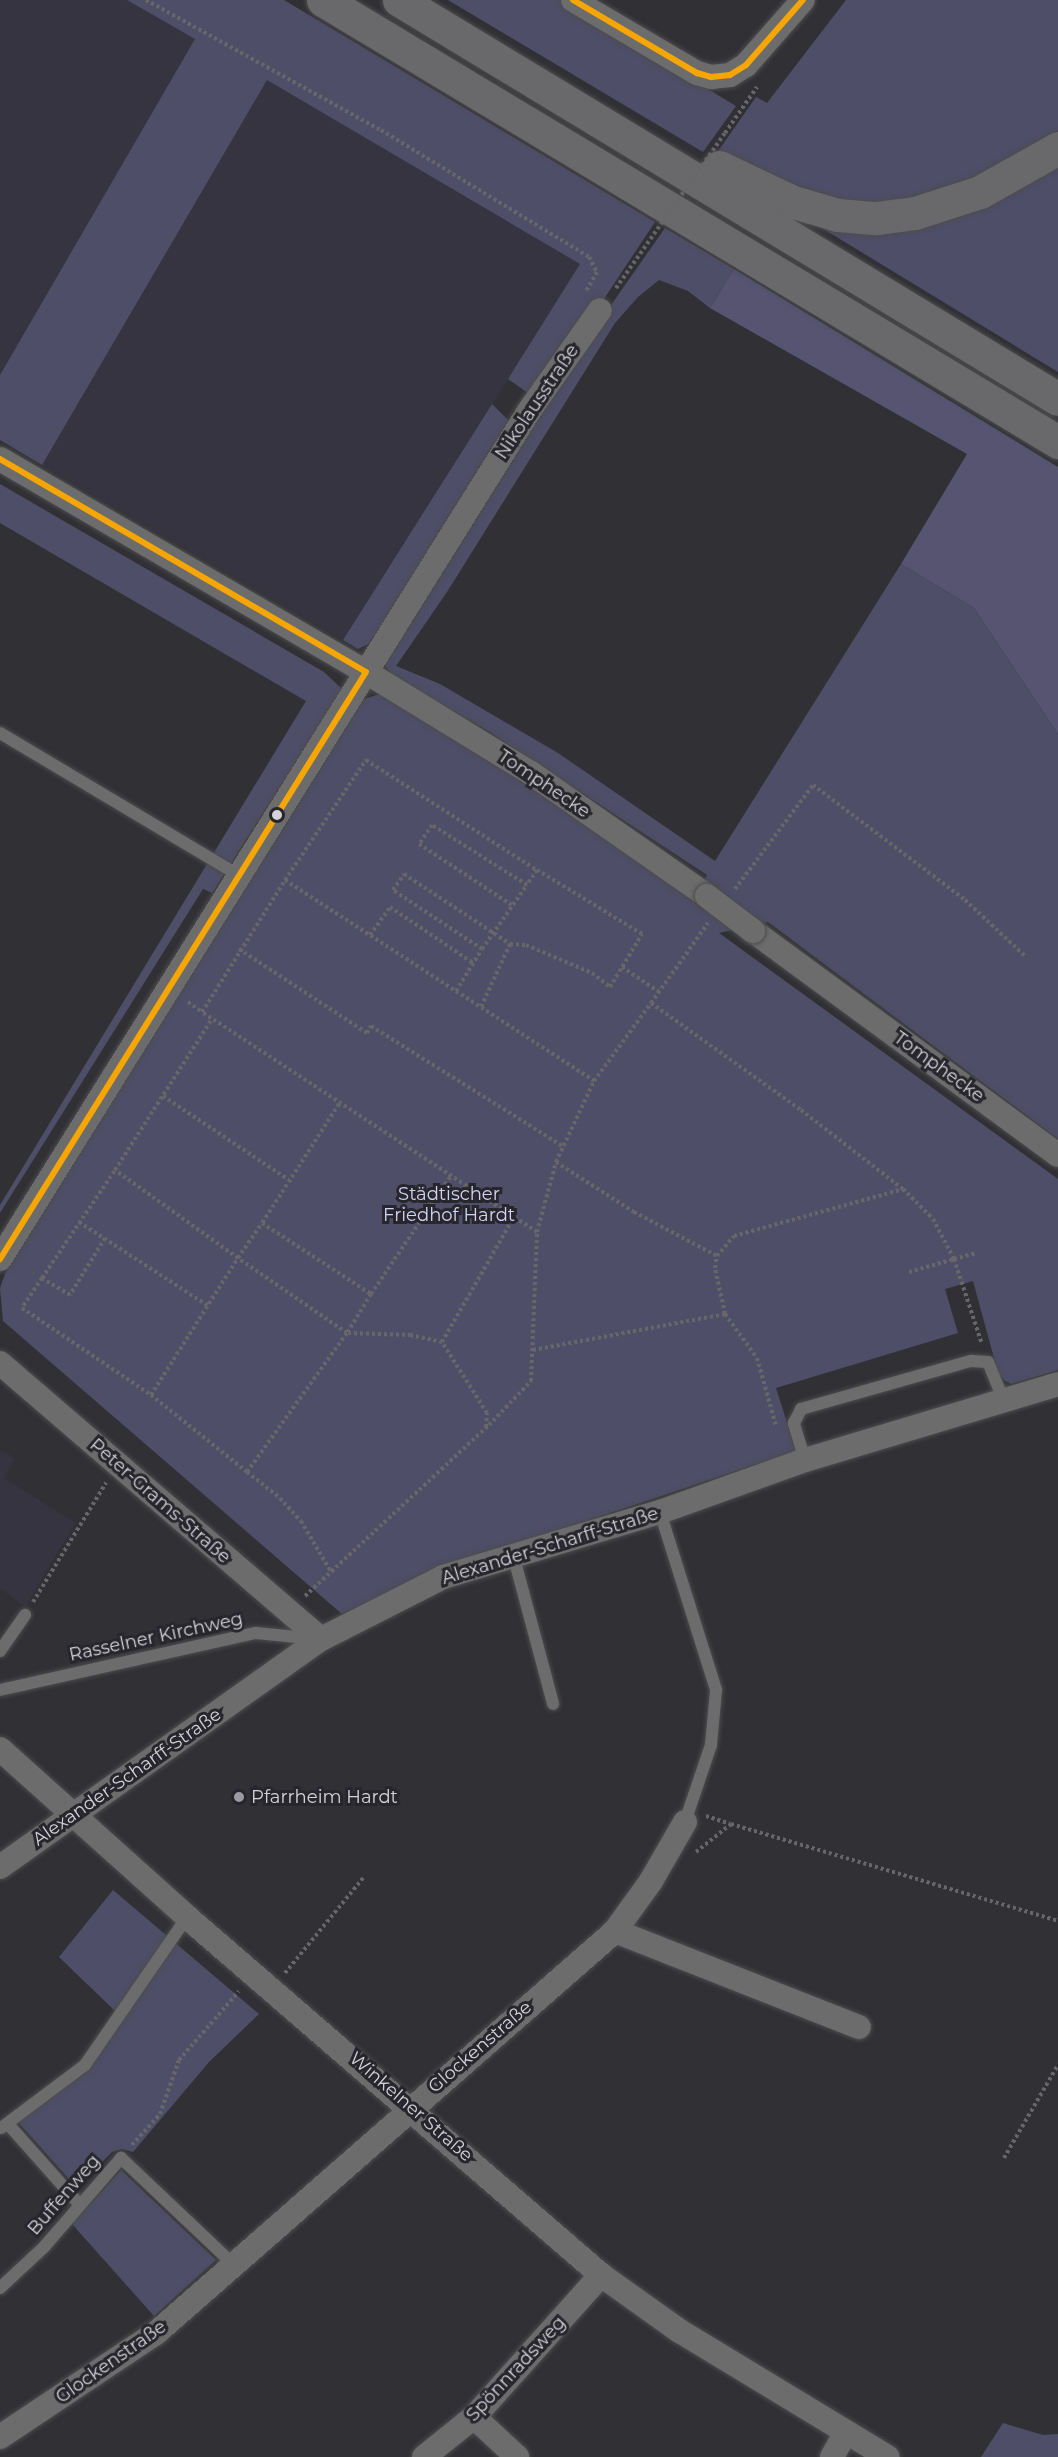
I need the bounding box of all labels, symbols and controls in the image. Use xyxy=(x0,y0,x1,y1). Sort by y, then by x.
street label: Nikolausstraße xyxy=(491,341,583,463)
street label: Tomphecke xyxy=(494,745,594,823)
unlabelled marker xyxy=(271,809,283,821)
street label: Tomphecke xyxy=(890,1027,988,1107)
park label: Städtischer Friedhof Hardt xyxy=(383,1184,515,1226)
street label: Peter-Grams-Straße xyxy=(85,1434,235,1568)
street label: Alexander-Scharff-Straße xyxy=(439,1503,661,1589)
street label: Rasselner Kirchweg xyxy=(67,1608,245,1666)
street label: Alexander-Scharff-Straße xyxy=(29,1704,225,1850)
place label: Pfarrheim Hardt xyxy=(251,1786,398,1808)
marker: Pfarrheim Hardt xyxy=(232,1790,246,1804)
street label: Glockenstraße xyxy=(424,1996,536,2098)
street label: Winkelner Straße xyxy=(345,2048,477,2166)
street label: Buffenweg xyxy=(23,2150,105,2240)
street label: Spönnradsweg xyxy=(462,2312,570,2426)
street label: Glockenstraße xyxy=(52,2316,170,2408)

